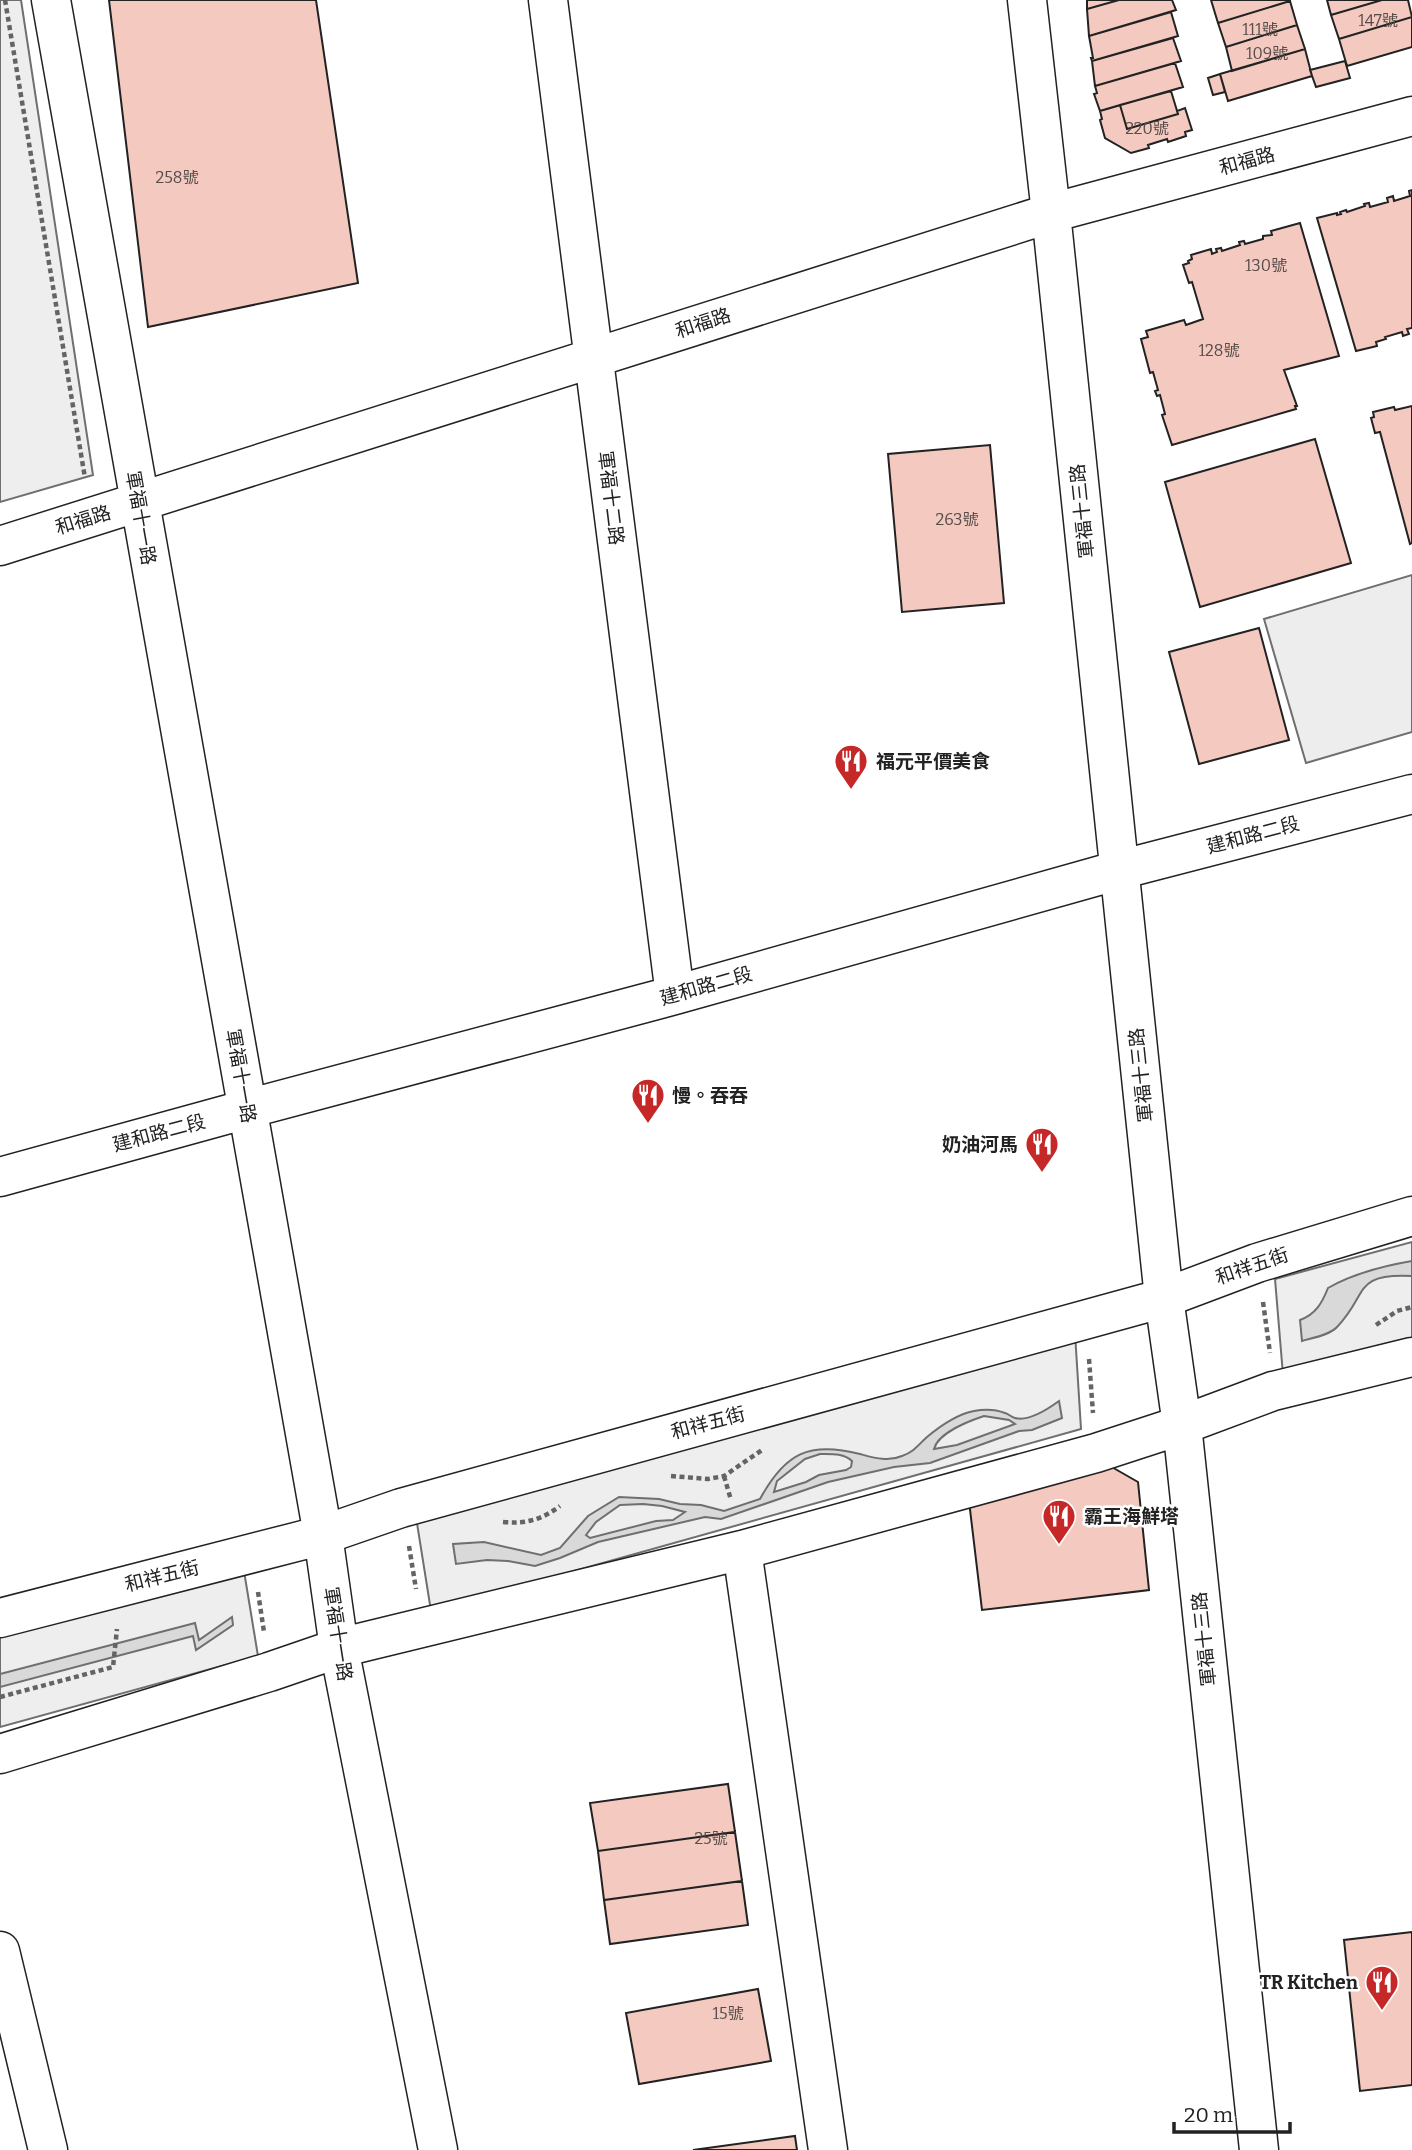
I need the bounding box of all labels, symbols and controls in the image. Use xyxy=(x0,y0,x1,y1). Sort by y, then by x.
house number: 147號 xyxy=(1358,11,1398,30)
house number: 111號 xyxy=(1242,20,1278,39)
house number: 109號 xyxy=(1246,44,1288,63)
house number: 220號 xyxy=(1125,119,1169,138)
street label: 和福路 xyxy=(1216,143,1278,179)
house number: 258號 xyxy=(156,168,198,187)
house number: 130號 xyxy=(1245,256,1287,275)
street label: 和福路 xyxy=(672,303,734,343)
house number: 128號 xyxy=(1199,341,1239,360)
street label: 軍福十二路 xyxy=(594,449,628,547)
street label: 軍福十三路 xyxy=(1066,463,1098,559)
street label: 軍福十一路 xyxy=(121,469,161,567)
street label: 和福路 xyxy=(52,501,114,539)
house number: 263號 xyxy=(935,510,979,529)
restaurant icon: 福元平價美食 xyxy=(832,742,870,791)
place label: 福元平價美食 xyxy=(876,750,990,773)
street label: 建和路二段 xyxy=(1204,812,1302,858)
street label: 建和路二段 xyxy=(657,962,755,1010)
street label: 軍福十一路 xyxy=(221,1027,261,1125)
street label: 軍福十三路 xyxy=(1125,1027,1157,1123)
restaurant icon: 慢。吞吞 xyxy=(629,1076,667,1125)
place label: 慢。吞吞 xyxy=(672,1084,748,1107)
street label: 建和路二段 xyxy=(110,1110,208,1156)
restaurant icon: 奶油河馬 xyxy=(1023,1125,1061,1174)
place label: 奶油河馬 xyxy=(942,1133,1018,1156)
street label: 和祥五街 xyxy=(1212,1243,1292,1289)
street label: 和祥五街 xyxy=(668,1402,748,1444)
restaurant icon: 霸王海鮮塔 xyxy=(1040,1497,1078,1546)
place label: 霸王海鮮塔 xyxy=(1084,1505,1179,1528)
street label: 和祥五街 xyxy=(122,1556,202,1596)
street label: 軍福十一路 xyxy=(319,1585,357,1683)
street label: 軍福十三路 xyxy=(1188,1591,1220,1687)
house number: 25號 xyxy=(694,1829,728,1848)
restaurant icon: TR Kitchen xyxy=(1363,1963,1401,2012)
place label: TR Kitchen xyxy=(1260,1971,1359,1994)
house number: 15號 xyxy=(712,2004,744,2023)
scale bar xyxy=(1174,2090,1290,2134)
text: 20 m xyxy=(1184,2102,1233,2128)

